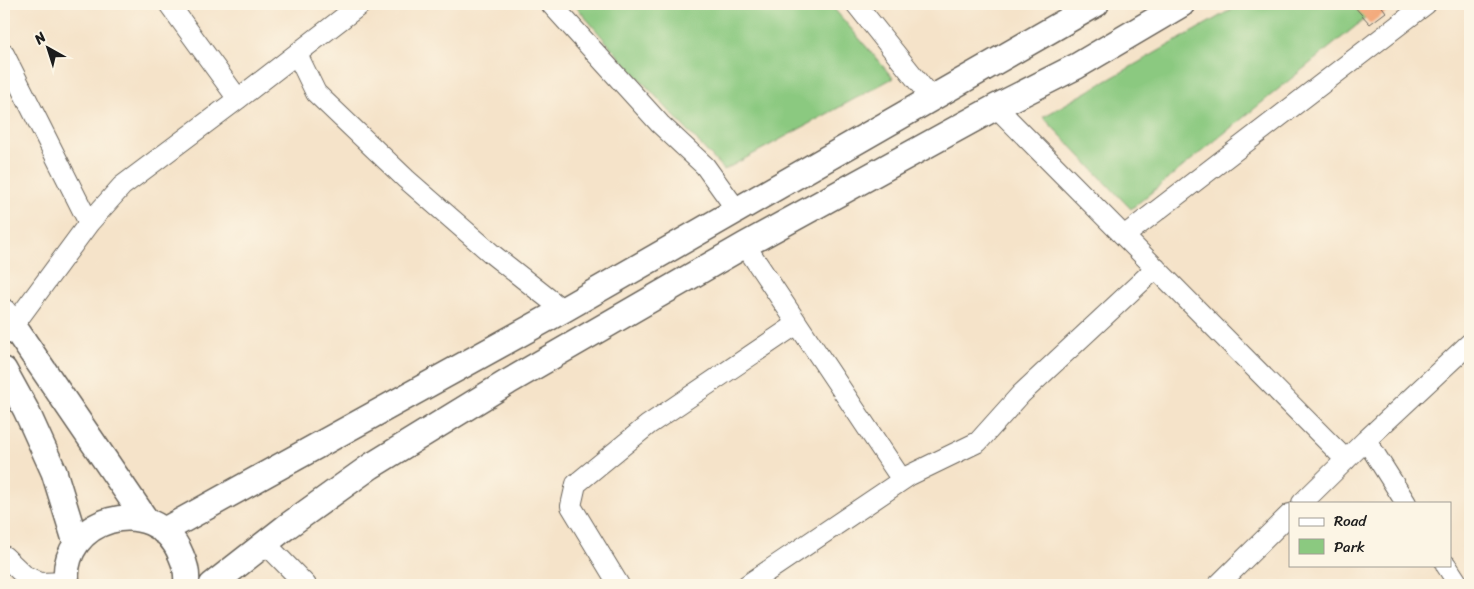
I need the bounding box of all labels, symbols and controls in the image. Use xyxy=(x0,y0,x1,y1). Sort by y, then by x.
north arrow xyxy=(22,22,72,72)
text: N xyxy=(28,25,52,52)
legend xyxy=(1289,502,1452,566)
text: Road xyxy=(1334,508,1367,534)
text: Park xyxy=(1334,534,1365,560)

